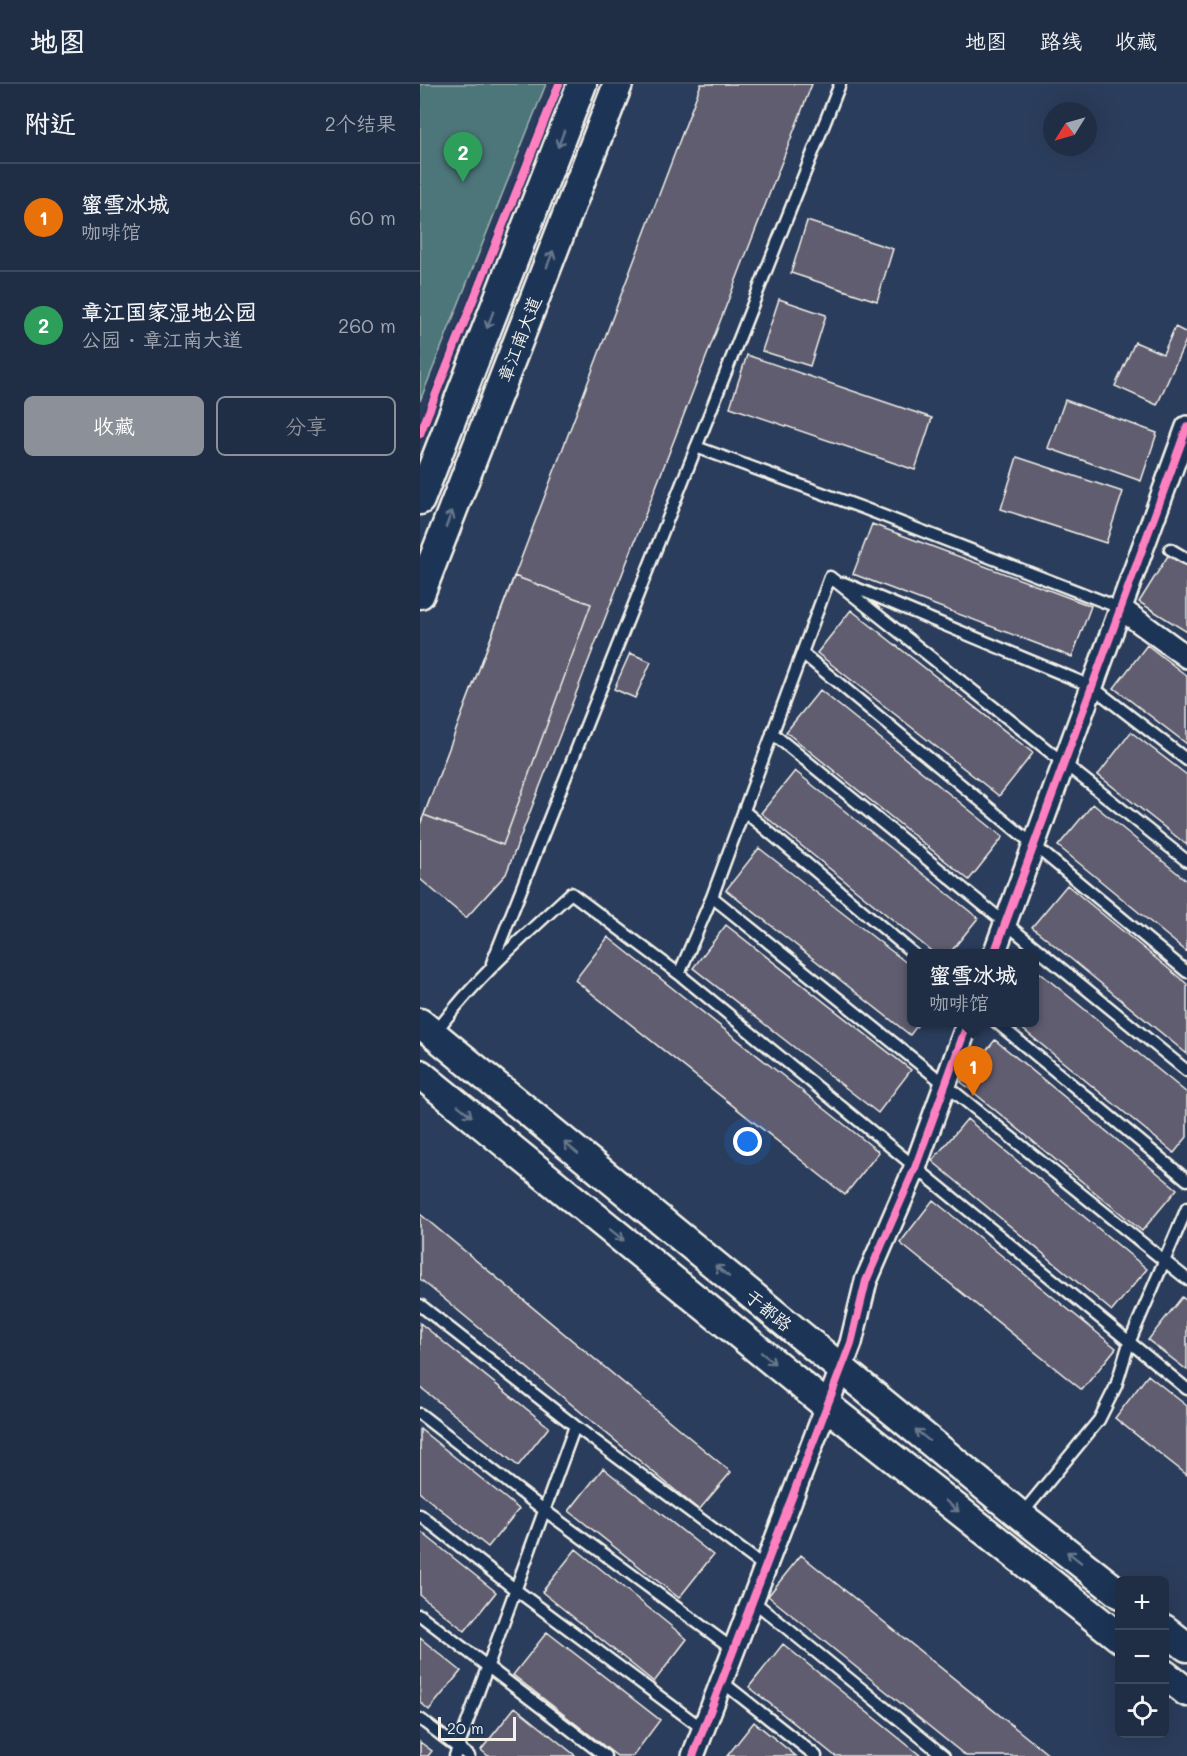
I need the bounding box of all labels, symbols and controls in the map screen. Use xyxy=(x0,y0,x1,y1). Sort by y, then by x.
text: 地图 xyxy=(30,23,86,59)
text: 地图 xyxy=(965,27,1007,54)
text: 路线 xyxy=(1040,27,1082,54)
text: 收藏 xyxy=(1115,27,1157,54)
north arrow xyxy=(1043,102,1097,156)
text: 附近 xyxy=(24,106,76,140)
text: 2个结果 xyxy=(325,110,396,136)
one-way arrow xyxy=(554,129,565,147)
pin: 2 xyxy=(444,132,483,182)
text: 蜜雪冰城 xyxy=(81,189,169,218)
text: 1 xyxy=(39,204,48,230)
text: 60 m xyxy=(349,204,396,230)
text: 咖啡馆 xyxy=(81,218,141,244)
one-way arrow xyxy=(545,251,556,269)
street label: 章江南大道 xyxy=(492,293,546,385)
text: 章江国家湿地公园 xyxy=(81,297,257,326)
one-way arrow xyxy=(484,310,495,329)
text: 2 xyxy=(38,312,49,338)
text: 260 m xyxy=(338,312,396,338)
text: 公园 · 章江南大道 xyxy=(81,326,243,352)
button: 收藏 xyxy=(24,396,204,456)
button: 分享 xyxy=(216,396,396,456)
one-way arrow xyxy=(444,511,455,529)
popup xyxy=(907,949,1039,1027)
text: 蜜雪冰城 xyxy=(929,960,1017,989)
text: 咖啡馆 xyxy=(929,989,989,1015)
pin: 1 xyxy=(954,1046,992,1096)
one-way arrow xyxy=(457,1105,473,1118)
your location xyxy=(733,1127,762,1156)
one-way arrow xyxy=(564,1141,580,1154)
one-way arrow xyxy=(608,1228,624,1241)
one-way arrow xyxy=(714,1265,730,1278)
street label: 于都路 xyxy=(740,1284,798,1336)
one-way arrow xyxy=(760,1351,776,1364)
one-way arrow xyxy=(914,1428,930,1441)
one-way arrow xyxy=(944,1500,960,1513)
one-way arrow xyxy=(1066,1551,1082,1564)
map controls xyxy=(1115,1576,1169,1738)
button: + xyxy=(1115,1576,1169,1630)
button: − xyxy=(1115,1630,1169,1684)
button: locate xyxy=(1115,1684,1169,1738)
scale bar xyxy=(438,1714,516,1742)
text: 20 m xyxy=(447,1717,484,1738)

